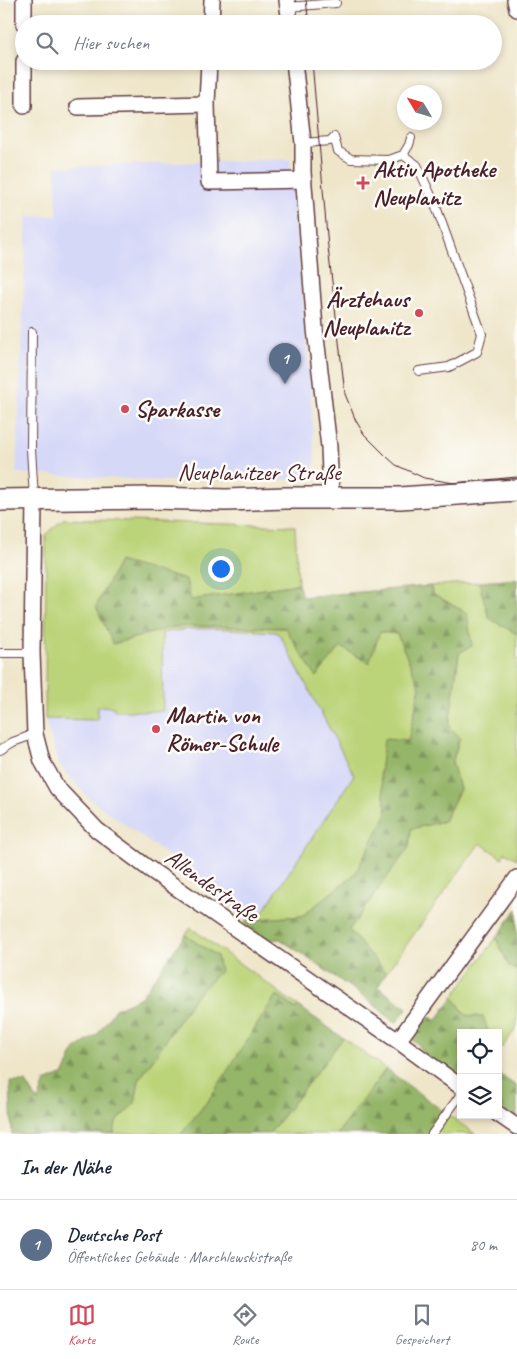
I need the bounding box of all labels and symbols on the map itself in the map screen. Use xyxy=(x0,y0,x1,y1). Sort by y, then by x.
north arrow xyxy=(397,85,442,130)
place label: Aktiv Apotheke Neuplanitz xyxy=(373,154,497,212)
marker: Aktiv Apotheke Neuplanitz xyxy=(357,177,369,189)
place label: Ärztehaus Neuplanitz xyxy=(322,284,412,342)
marker: Ärztehaus Neuplanitz xyxy=(413,307,425,319)
pin: 1 xyxy=(269,343,301,384)
place label: Sparkasse xyxy=(135,394,221,424)
marker: Sparkasse xyxy=(119,403,131,415)
street label: Neuplanitzer Straße xyxy=(177,457,343,487)
your location xyxy=(208,556,234,582)
place label: Martin von Römer-Schule xyxy=(166,700,280,758)
marker: Martin von Römer-Schule xyxy=(150,723,162,735)
street label: Allendestraße xyxy=(159,842,267,930)

